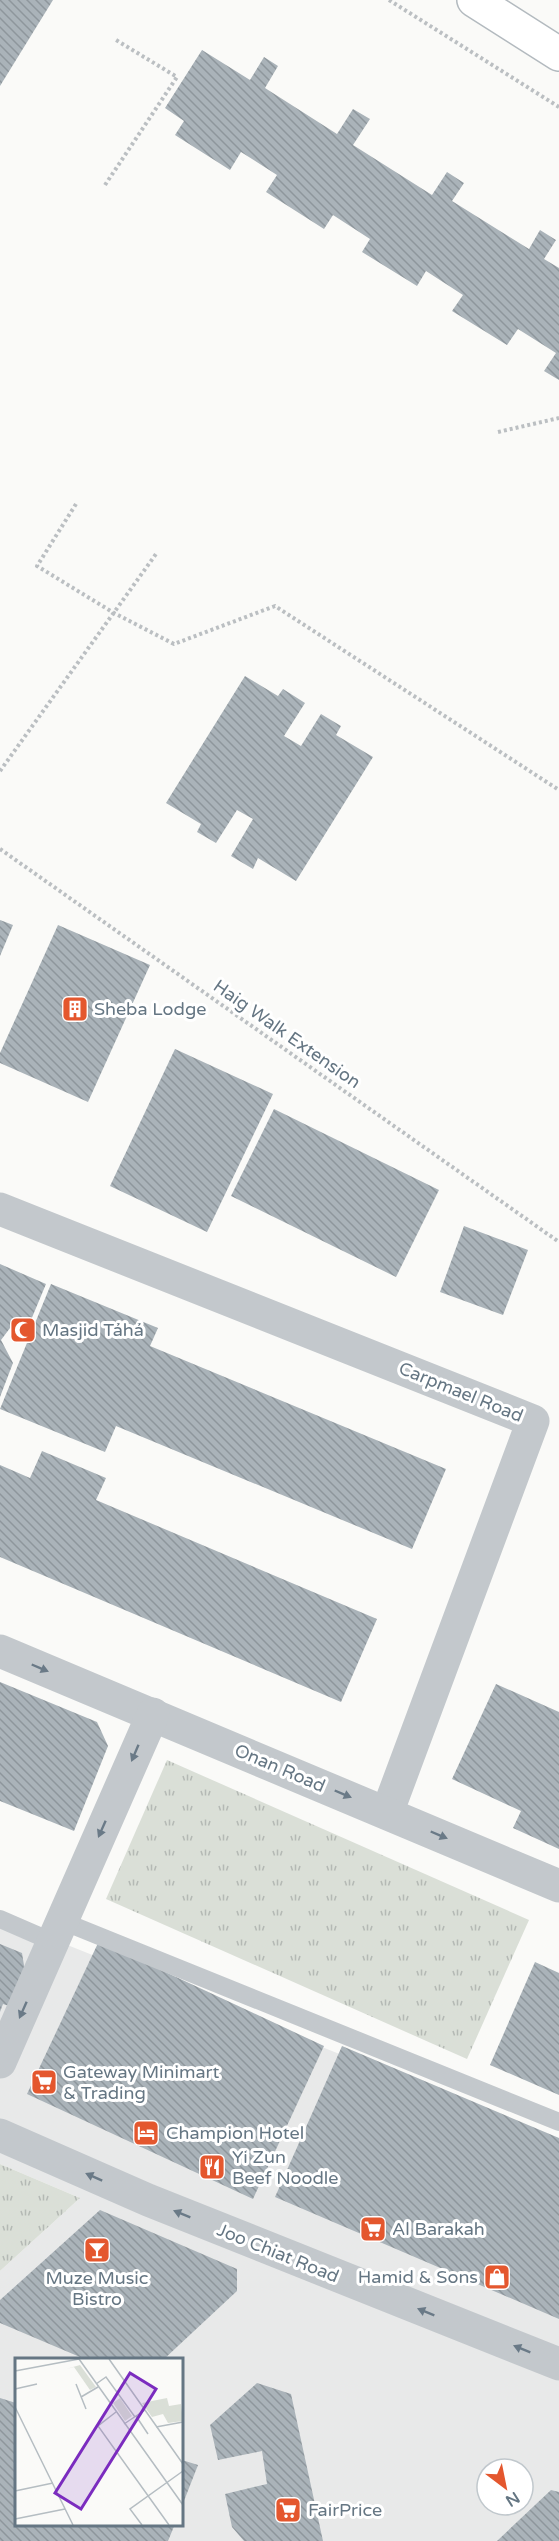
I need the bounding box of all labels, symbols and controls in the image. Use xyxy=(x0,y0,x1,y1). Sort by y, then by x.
street label: Haig Walk Extension xyxy=(209,975,365,1093)
building icon: Sheba Lodge xyxy=(60,994,90,1024)
place label: Sheba Lodge xyxy=(94,998,206,1020)
mosque icon: Masjid Táhá xyxy=(8,1315,38,1345)
place label: Masjid Táhá xyxy=(42,1319,144,1341)
street label: Carpmael Road xyxy=(396,1357,526,1427)
one-way arrow xyxy=(31,1664,49,1673)
street label: Onan Road xyxy=(231,1739,329,1797)
one-way arrow xyxy=(131,1744,140,1761)
one-way arrow xyxy=(335,1789,353,1799)
one-way arrow xyxy=(98,1820,107,1837)
one-way arrow xyxy=(430,1830,448,1840)
one-way arrow xyxy=(18,2001,28,2019)
place label: Gateway Minimart & Trading xyxy=(63,2061,219,2104)
supermarket icon: Gateway Minimart & Trading xyxy=(29,2067,59,2097)
hotel icon: Champion Hotel xyxy=(131,2118,161,2148)
place label: Champion Hotel xyxy=(166,2122,304,2144)
place label: Yi Zun Beef Noodle xyxy=(232,2146,338,2189)
restaurant icon: Yi Zun Beef Noodle xyxy=(197,2152,227,2182)
one-way arrow xyxy=(85,2172,103,2182)
one-way arrow xyxy=(173,2209,191,2219)
supermarket icon: Al Barakah xyxy=(358,2214,388,2244)
place label: Al Barakah xyxy=(392,2218,485,2240)
street label: Joo Chiat Road xyxy=(214,2219,342,2287)
bar icon: Muze Music Bistro xyxy=(82,2235,112,2265)
shop icon: Hamid & Sons xyxy=(482,2262,512,2292)
place label: Hamid & Sons xyxy=(358,2266,478,2288)
place label: Muze Music Bistro xyxy=(46,2267,148,2310)
one-way arrow xyxy=(417,2307,435,2316)
one-way arrow xyxy=(513,2344,531,2353)
inset map xyxy=(15,2358,183,2526)
north arrow xyxy=(475,2457,535,2517)
text: N xyxy=(502,2487,523,2511)
supermarket icon: FairPrice xyxy=(273,2495,303,2525)
place label: FairPrice xyxy=(308,2499,382,2521)

